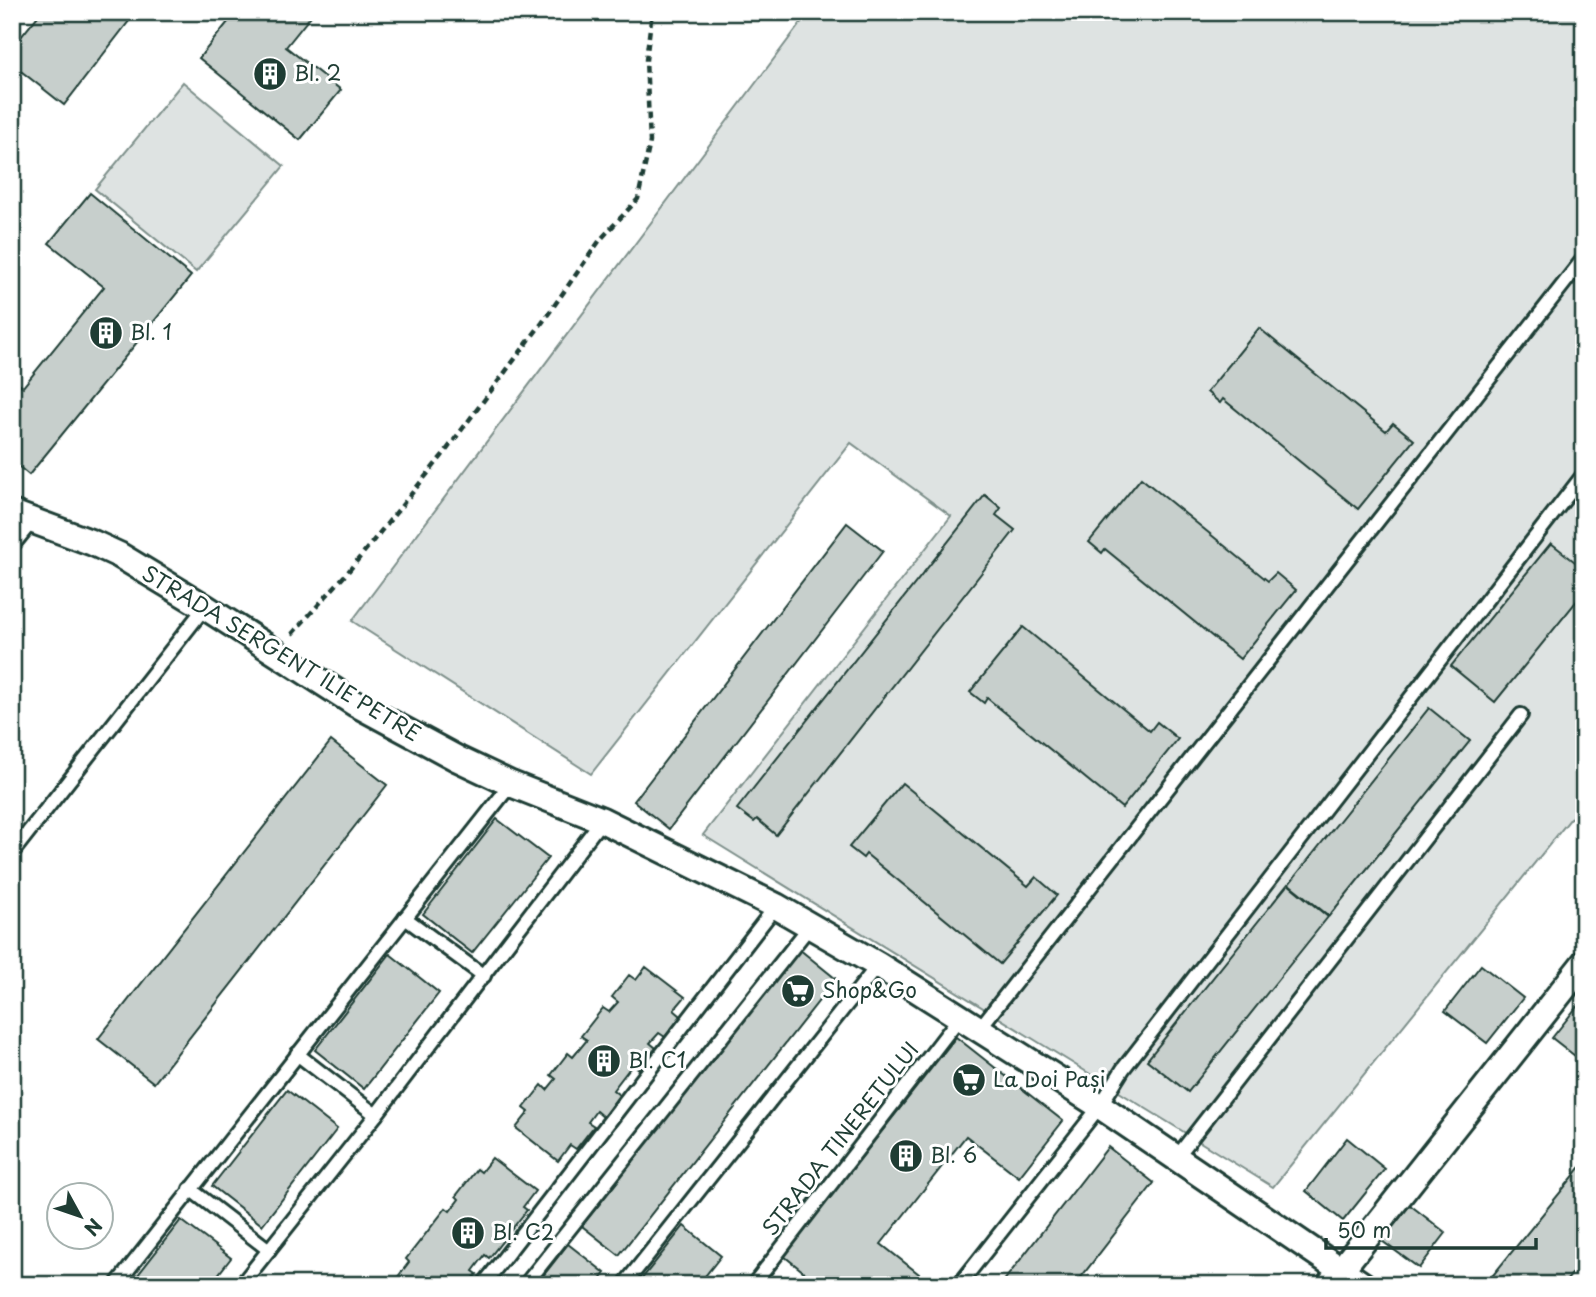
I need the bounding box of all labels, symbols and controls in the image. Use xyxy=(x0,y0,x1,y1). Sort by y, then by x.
building icon: Bl. 2 xyxy=(251,55,289,93)
place label: Bl. 2 xyxy=(294,56,341,88)
building icon: Bl. 1 xyxy=(87,314,125,352)
place label: Bl. 1 xyxy=(130,315,172,347)
street label: STRADA SERGENT ILIE PETRE xyxy=(137,556,427,748)
supermarket icon: Shop&Go xyxy=(779,972,817,1010)
place label: Shop&Go xyxy=(822,973,917,1005)
street label: STRADA TINERETULUI xyxy=(753,1034,926,1242)
building icon: Bl. C1 xyxy=(585,1042,623,1080)
place label: Bl. C1 xyxy=(628,1043,686,1075)
supermarket icon: La Doi Pași xyxy=(950,1061,988,1099)
place label: La Doi Pași xyxy=(993,1062,1106,1094)
building icon: Bl. 6 xyxy=(887,1137,925,1175)
place label: Bl. 6 xyxy=(930,1138,977,1170)
north arrow xyxy=(46,1182,116,1252)
scale bar xyxy=(1326,1206,1536,1250)
text: N xyxy=(78,1213,109,1242)
text: 50 m xyxy=(1337,1213,1391,1245)
building icon: Bl. C2 xyxy=(449,1214,487,1252)
place label: Bl. C2 xyxy=(492,1215,554,1247)

